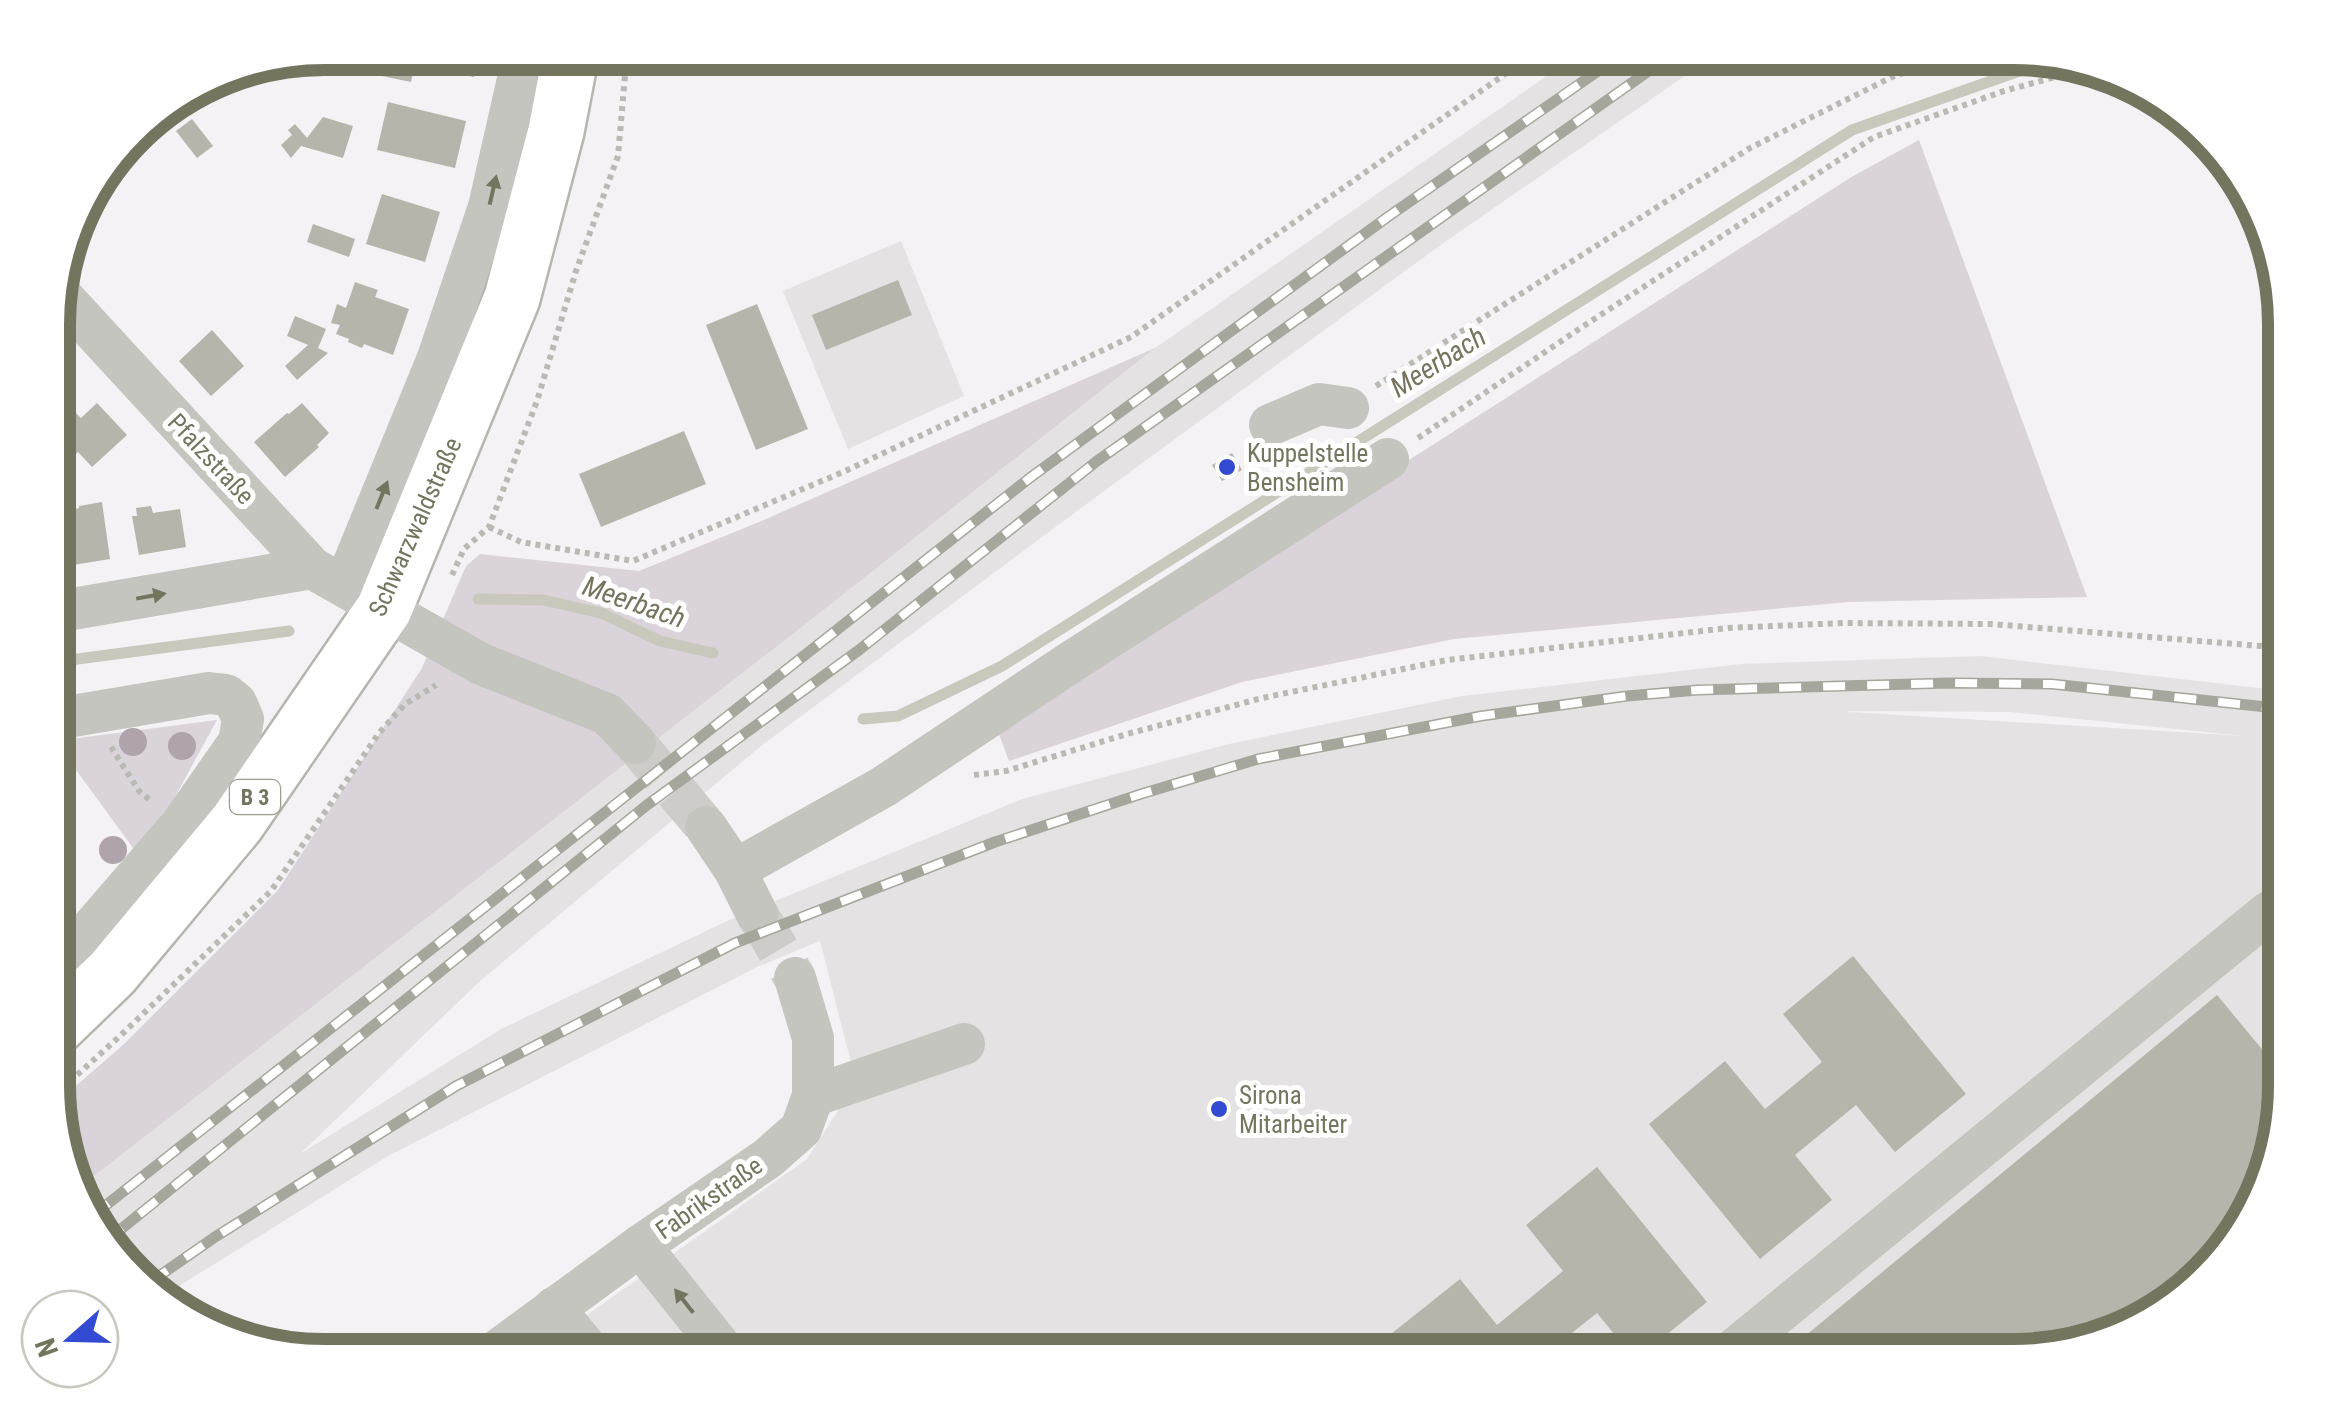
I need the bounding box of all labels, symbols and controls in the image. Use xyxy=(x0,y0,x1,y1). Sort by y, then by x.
one-way arrow xyxy=(486,174,501,205)
water label: Meerbach xyxy=(1384,320,1492,404)
street label: Pfalzstraße xyxy=(162,408,260,510)
street label: Schwarzwaldstraße xyxy=(363,433,467,621)
place label: Kuppelstelle Bensheim xyxy=(1247,439,1368,497)
marker: Kuppelstelle Bensheim xyxy=(1216,456,1238,478)
one-way arrow xyxy=(374,480,390,510)
water label: Meerbach xyxy=(578,569,690,635)
one-way arrow xyxy=(136,588,167,603)
road number: B 3 xyxy=(230,780,280,814)
place label: Sirona Mitarbeiter xyxy=(1239,1081,1348,1139)
marker: Sirona Mitarbeiter xyxy=(1208,1098,1230,1120)
street label: Fabrikstraße xyxy=(650,1151,768,1245)
one-way arrow xyxy=(674,1288,695,1314)
north arrow xyxy=(20,1289,120,1389)
text: N xyxy=(29,1334,65,1361)

